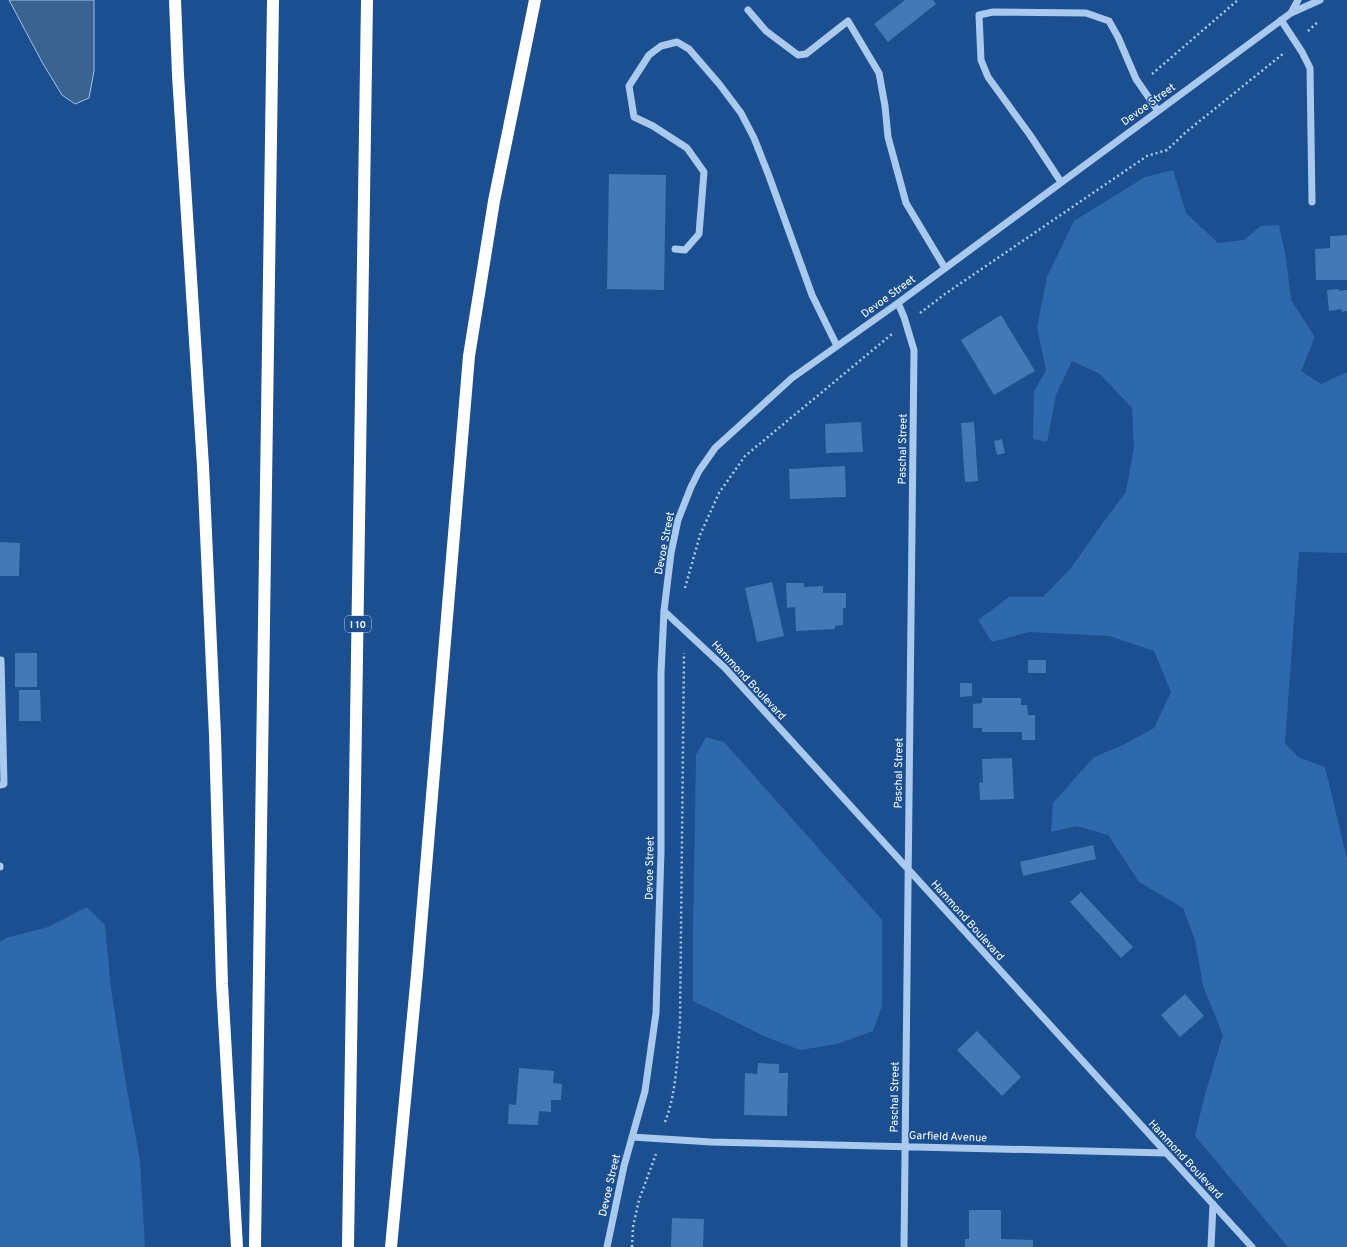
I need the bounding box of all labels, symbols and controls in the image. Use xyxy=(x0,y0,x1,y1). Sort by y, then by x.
street label: Devoe Street xyxy=(1119,80,1179,129)
street label: Devoe Street xyxy=(859,272,919,321)
street label: Paschal Street xyxy=(895,413,911,485)
street label: Devoe Street xyxy=(652,511,678,576)
road number: I 10 xyxy=(345,616,371,632)
street label: Hammond Boulevard xyxy=(708,638,789,723)
street label: Paschal Street xyxy=(891,737,907,809)
street label: Devoe Street xyxy=(642,836,658,900)
street label: Hammond Boulevard xyxy=(928,878,1007,964)
street label: Paschal Street xyxy=(887,1061,903,1133)
street label: Hammond Boulevard xyxy=(1145,1117,1226,1202)
street label: Garfield Avenue xyxy=(909,1129,987,1145)
street label: Devoe Street xyxy=(596,1153,624,1218)

